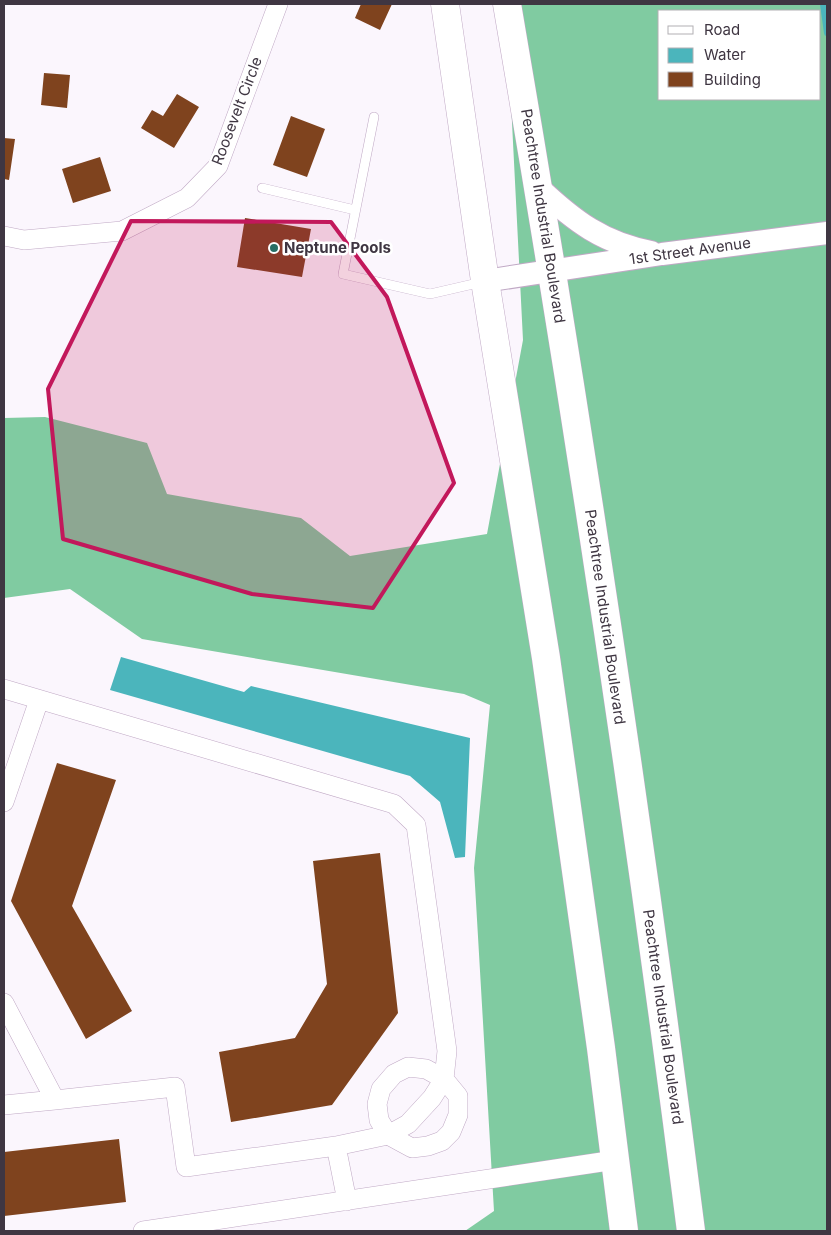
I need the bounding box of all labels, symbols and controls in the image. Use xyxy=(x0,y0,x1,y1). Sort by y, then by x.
legend xyxy=(658,10,821,100)
text: Road xyxy=(704,20,740,39)
text: Water xyxy=(704,45,746,64)
street label: Roosevelt Circle xyxy=(207,54,266,168)
text: Building xyxy=(704,70,761,89)
street label: Peachtree Industrial Boulevard xyxy=(517,107,570,325)
street label: 1st Street Avenue xyxy=(628,233,752,268)
place label: Neptune Pools xyxy=(284,238,391,257)
marker: Neptune Pools xyxy=(268,242,280,254)
street label: Peachtree Industrial Boulevard xyxy=(581,508,630,726)
street label: Peachtree Industrial Boulevard xyxy=(639,908,688,1126)

